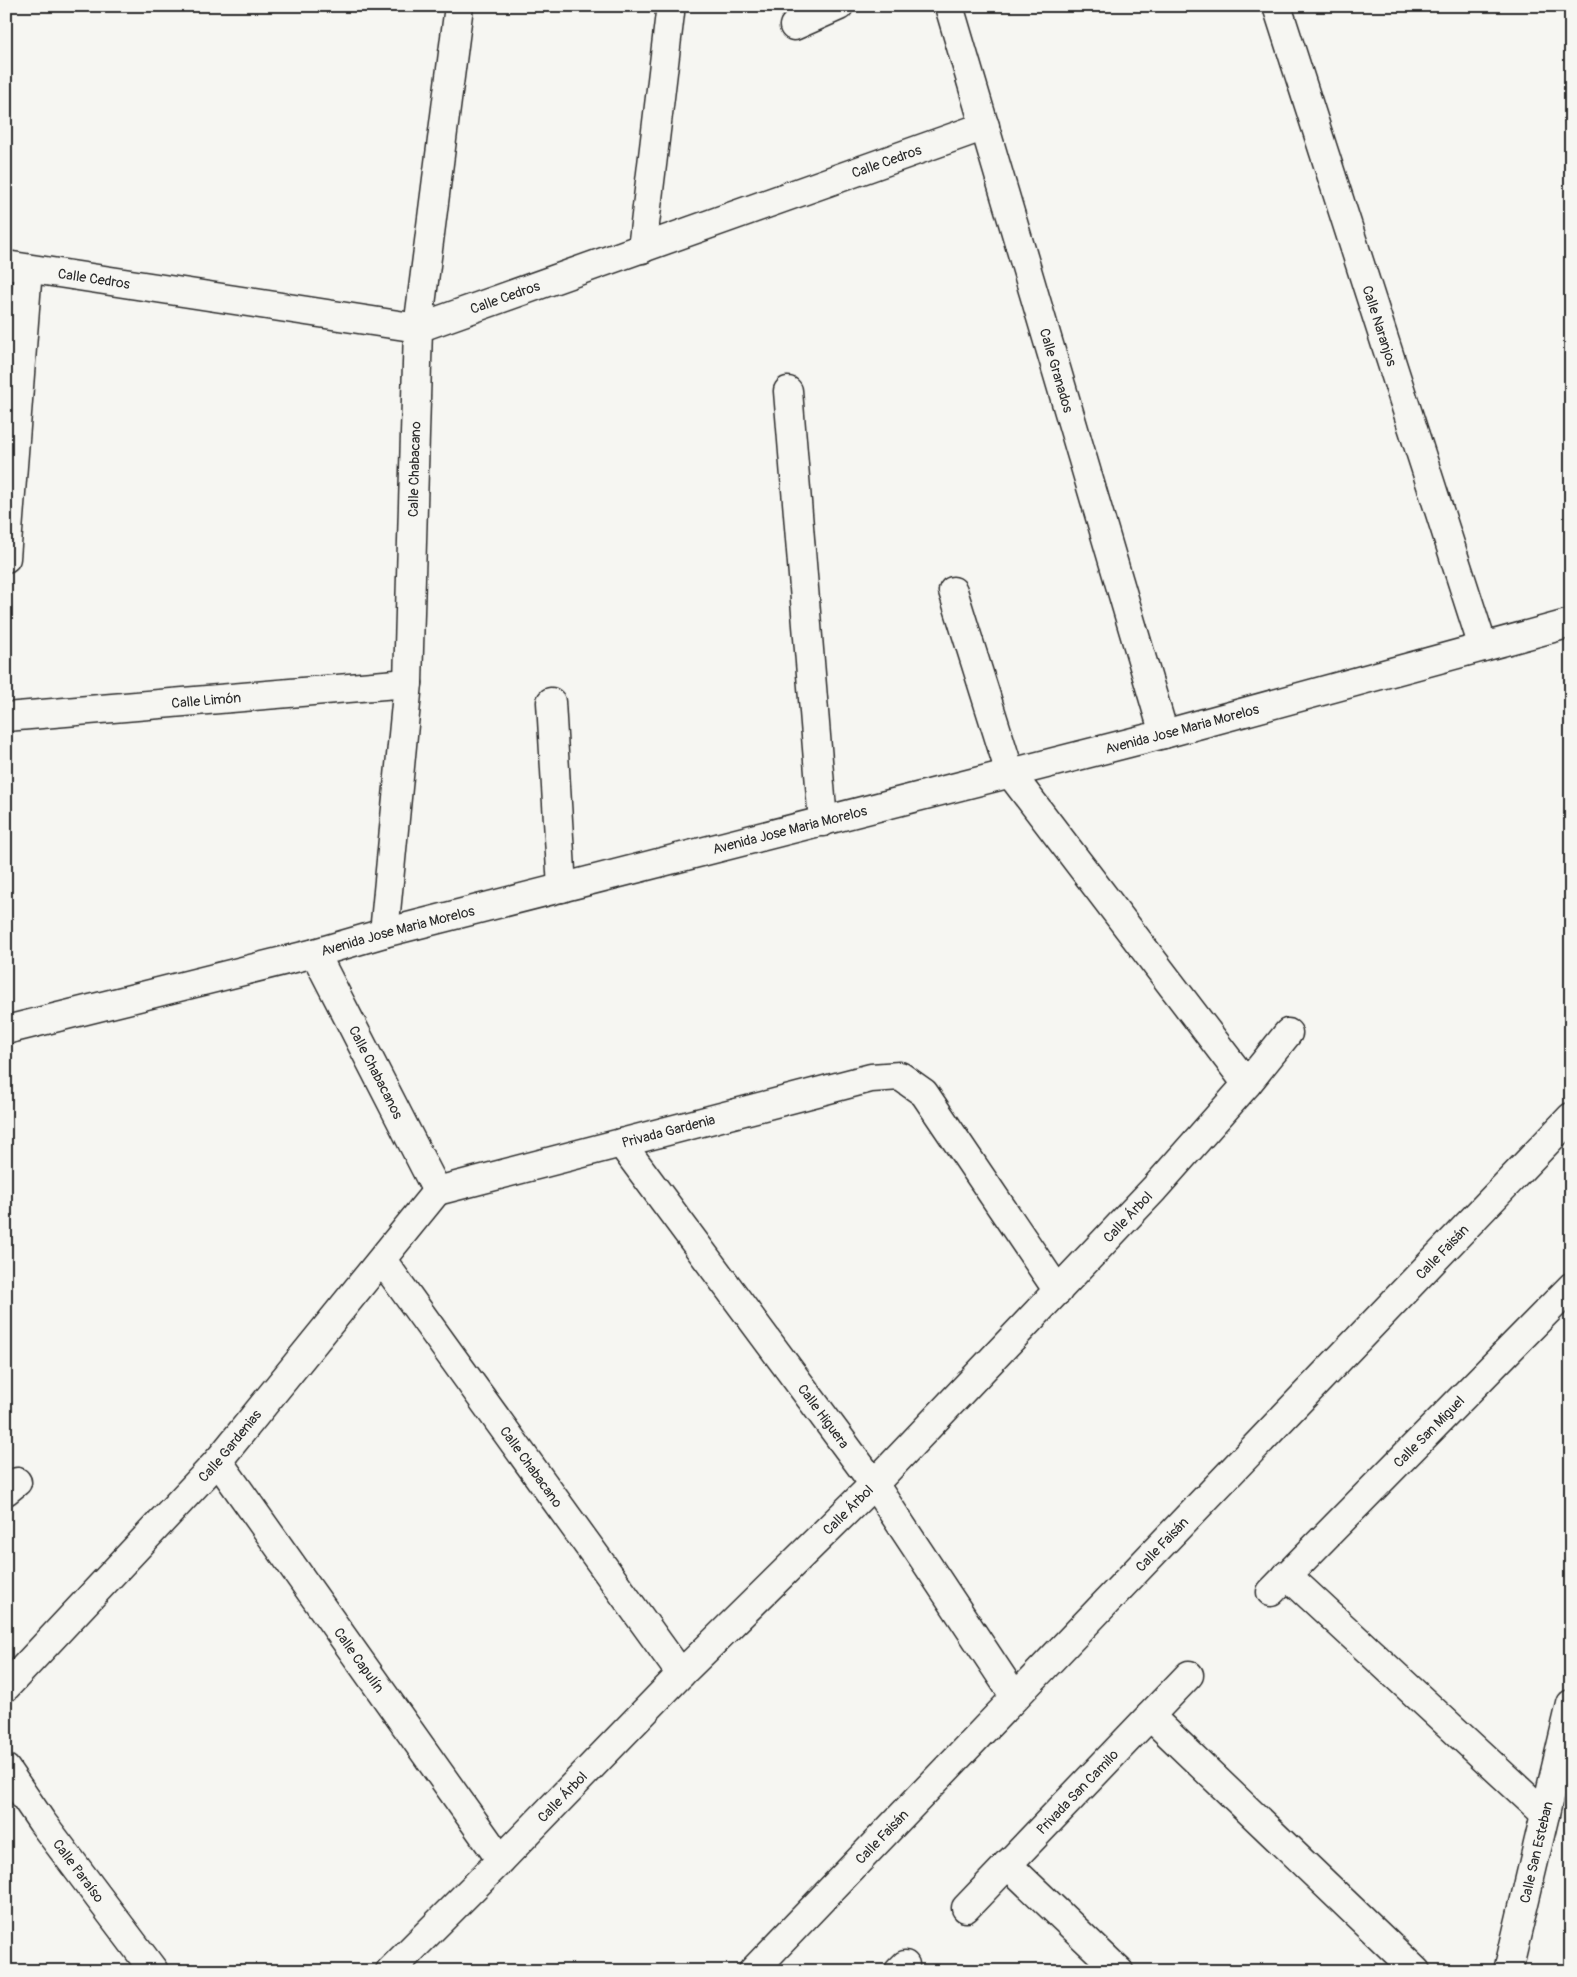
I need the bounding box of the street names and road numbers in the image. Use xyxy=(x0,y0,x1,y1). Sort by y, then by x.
street label: Calle Cedros xyxy=(849,141,924,181)
street label: Calle Cedros xyxy=(57,265,132,292)
street label: Calle Cedros xyxy=(468,277,543,317)
street label: Calle Naranjos xyxy=(1359,283,1401,369)
street label: Calle Granados xyxy=(1036,326,1077,415)
street label: Calle Chabacano xyxy=(404,421,424,517)
street label: Calle Limón xyxy=(171,689,242,711)
street label: Avenida Jose Maria Morelos xyxy=(1103,700,1262,757)
street label: Avenida Jose Maria Morelos xyxy=(711,801,869,857)
street label: Avenida Jose Maria Morelos xyxy=(319,902,477,959)
street label: Calle Chabacanos xyxy=(345,1023,407,1122)
street label: Privada Gardenia xyxy=(620,1110,717,1151)
street label: Calle Árbol xyxy=(1099,1188,1156,1246)
street label: Calle Faisán xyxy=(1412,1221,1472,1283)
street label: Calle Higuera xyxy=(794,1381,853,1452)
street label: Calle San Miguel xyxy=(1390,1392,1468,1471)
street label: Calle Gardenias xyxy=(194,1406,265,1485)
street label: Calle Chabacano xyxy=(496,1423,567,1511)
street label: Calle Árbol xyxy=(819,1481,877,1538)
street label: Calle Faisán xyxy=(1132,1513,1192,1575)
street label: Calle Capulín xyxy=(330,1624,388,1696)
street label: Privada San Camilo xyxy=(1033,1745,1122,1838)
street label: Calle Árbol xyxy=(534,1768,591,1826)
street label: Calle San Esteban xyxy=(1516,1800,1556,1905)
street label: Calle Faisán xyxy=(852,1806,912,1868)
street label: Calle Paraíso xyxy=(49,1836,108,1906)

